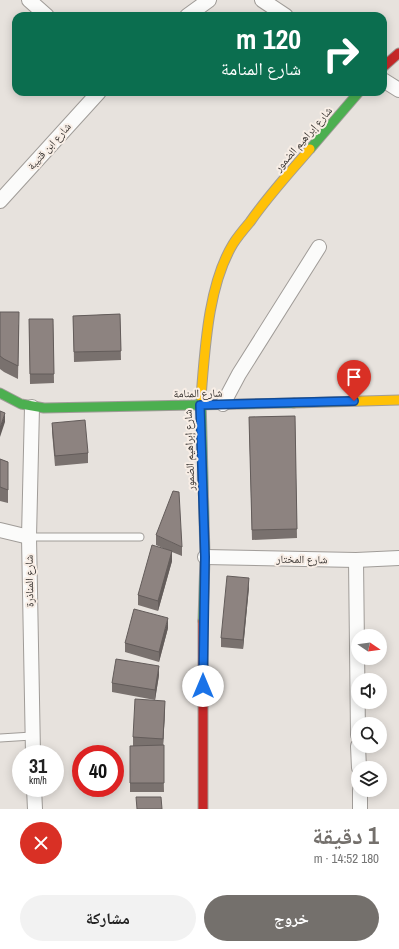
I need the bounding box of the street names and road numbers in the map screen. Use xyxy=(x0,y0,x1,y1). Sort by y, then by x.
street label: شارع إبراهيم الضمور xyxy=(270,104,336,176)
street label: شارع ابن قتيبة xyxy=(24,119,74,173)
street label: شارع المنامة xyxy=(173,386,223,400)
street label: شارع إبراهيم الضمور xyxy=(181,409,198,492)
street label: شارع المختار xyxy=(275,552,328,566)
street label: شارع المناذرة xyxy=(22,555,36,607)

